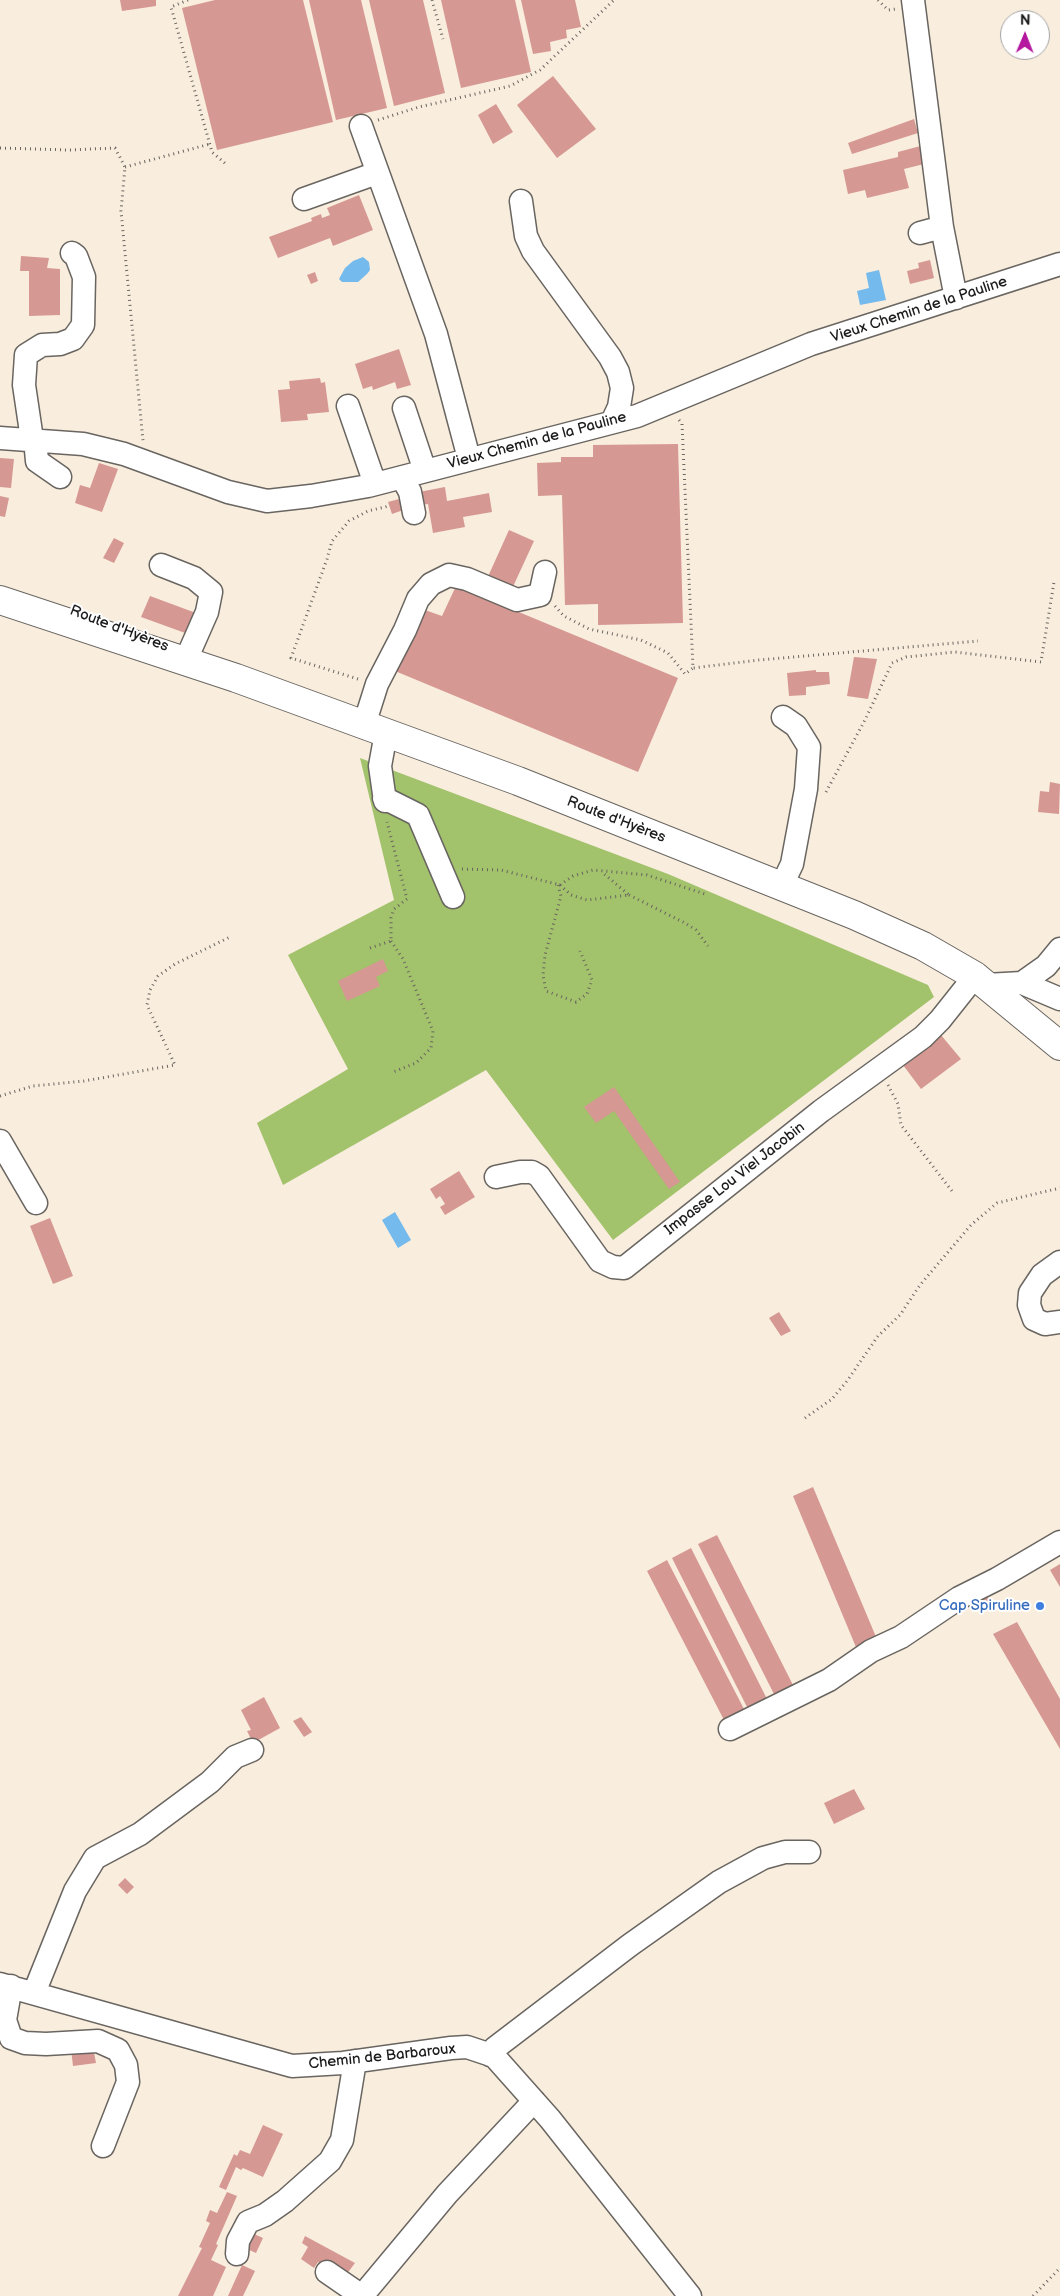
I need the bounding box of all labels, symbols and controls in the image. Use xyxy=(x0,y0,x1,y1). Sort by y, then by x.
north arrow xyxy=(1000,10,1050,60)
text: N xyxy=(1020,12,1031,29)
street label: Vieux Chemin de la Pauline xyxy=(828,273,1010,347)
street label: Vieux Chemin de la Pauline xyxy=(446,408,628,474)
street label: Route d'Hyères xyxy=(67,602,171,656)
street label: Route d'Hyères xyxy=(564,793,668,847)
street label: Impasse Lou Viel Jacobin xyxy=(661,1119,809,1239)
place label: Cap Spiruline xyxy=(939,1597,1030,1615)
marker: Cap Spiruline xyxy=(1034,1600,1046,1612)
street label: Chemin de Barbaroux xyxy=(308,2040,456,2074)

